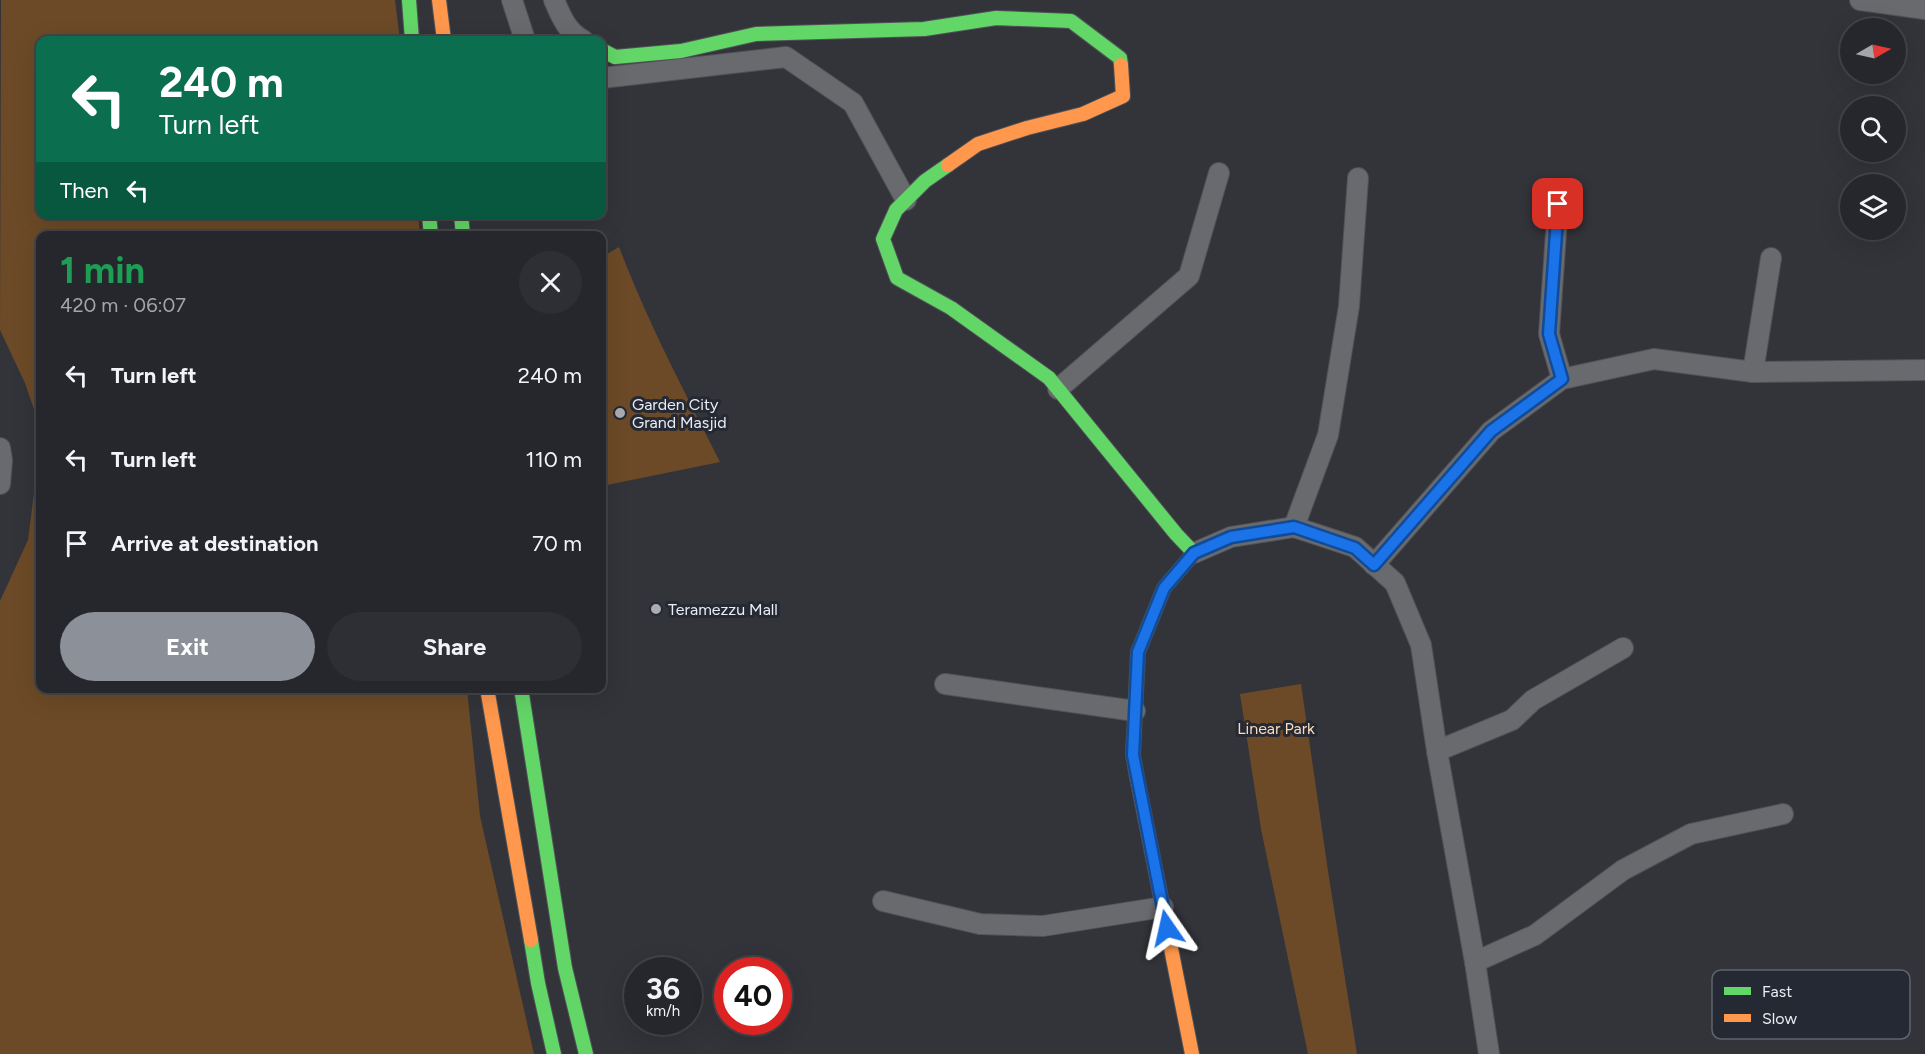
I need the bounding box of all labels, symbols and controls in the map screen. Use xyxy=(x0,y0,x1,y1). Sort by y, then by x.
north arrow xyxy=(1840,18,1906,84)
map controls xyxy=(1840,18,1906,240)
text: 240 m xyxy=(159,57,284,108)
icon: left xyxy=(60,60,138,138)
button: search xyxy=(1840,96,1906,162)
text: Turn left xyxy=(159,108,259,141)
icon: left xyxy=(121,174,154,207)
button: layers xyxy=(1840,174,1906,240)
text: Then xyxy=(60,177,109,204)
pin xyxy=(1532,178,1583,229)
icon: arrive xyxy=(1541,187,1574,220)
text: 1 min xyxy=(60,249,145,292)
button: close xyxy=(519,251,582,314)
text: 420 m · 06:07 xyxy=(60,293,186,317)
icon: left xyxy=(60,359,93,392)
text: Turn left xyxy=(111,362,197,389)
text: 240 m xyxy=(518,362,582,389)
place label: Garden City Grand Masjid xyxy=(632,395,727,432)
marker: Garden City Grand Masjid xyxy=(613,406,627,420)
icon: left xyxy=(60,443,93,476)
text: Turn left xyxy=(111,446,197,473)
text: 110 m xyxy=(526,446,582,473)
icon: arrive xyxy=(60,527,93,560)
text: Arrive at destination xyxy=(111,530,319,557)
text: 70 m xyxy=(532,530,582,557)
place label: Teramezzu Mall xyxy=(668,600,778,619)
marker: Teramezzu Mall xyxy=(649,602,663,616)
button: Exit xyxy=(60,612,315,681)
button: Share xyxy=(327,612,582,681)
park label: Linear Park xyxy=(1237,719,1315,738)
position arrow xyxy=(1135,896,1199,960)
speed limit sign: 40 xyxy=(714,957,792,1035)
text: 36 xyxy=(646,970,680,1007)
legend xyxy=(1712,970,1910,1039)
text: Fast xyxy=(1762,982,1792,1001)
text: km/h xyxy=(646,1002,680,1020)
text: Slow xyxy=(1762,1009,1797,1028)

